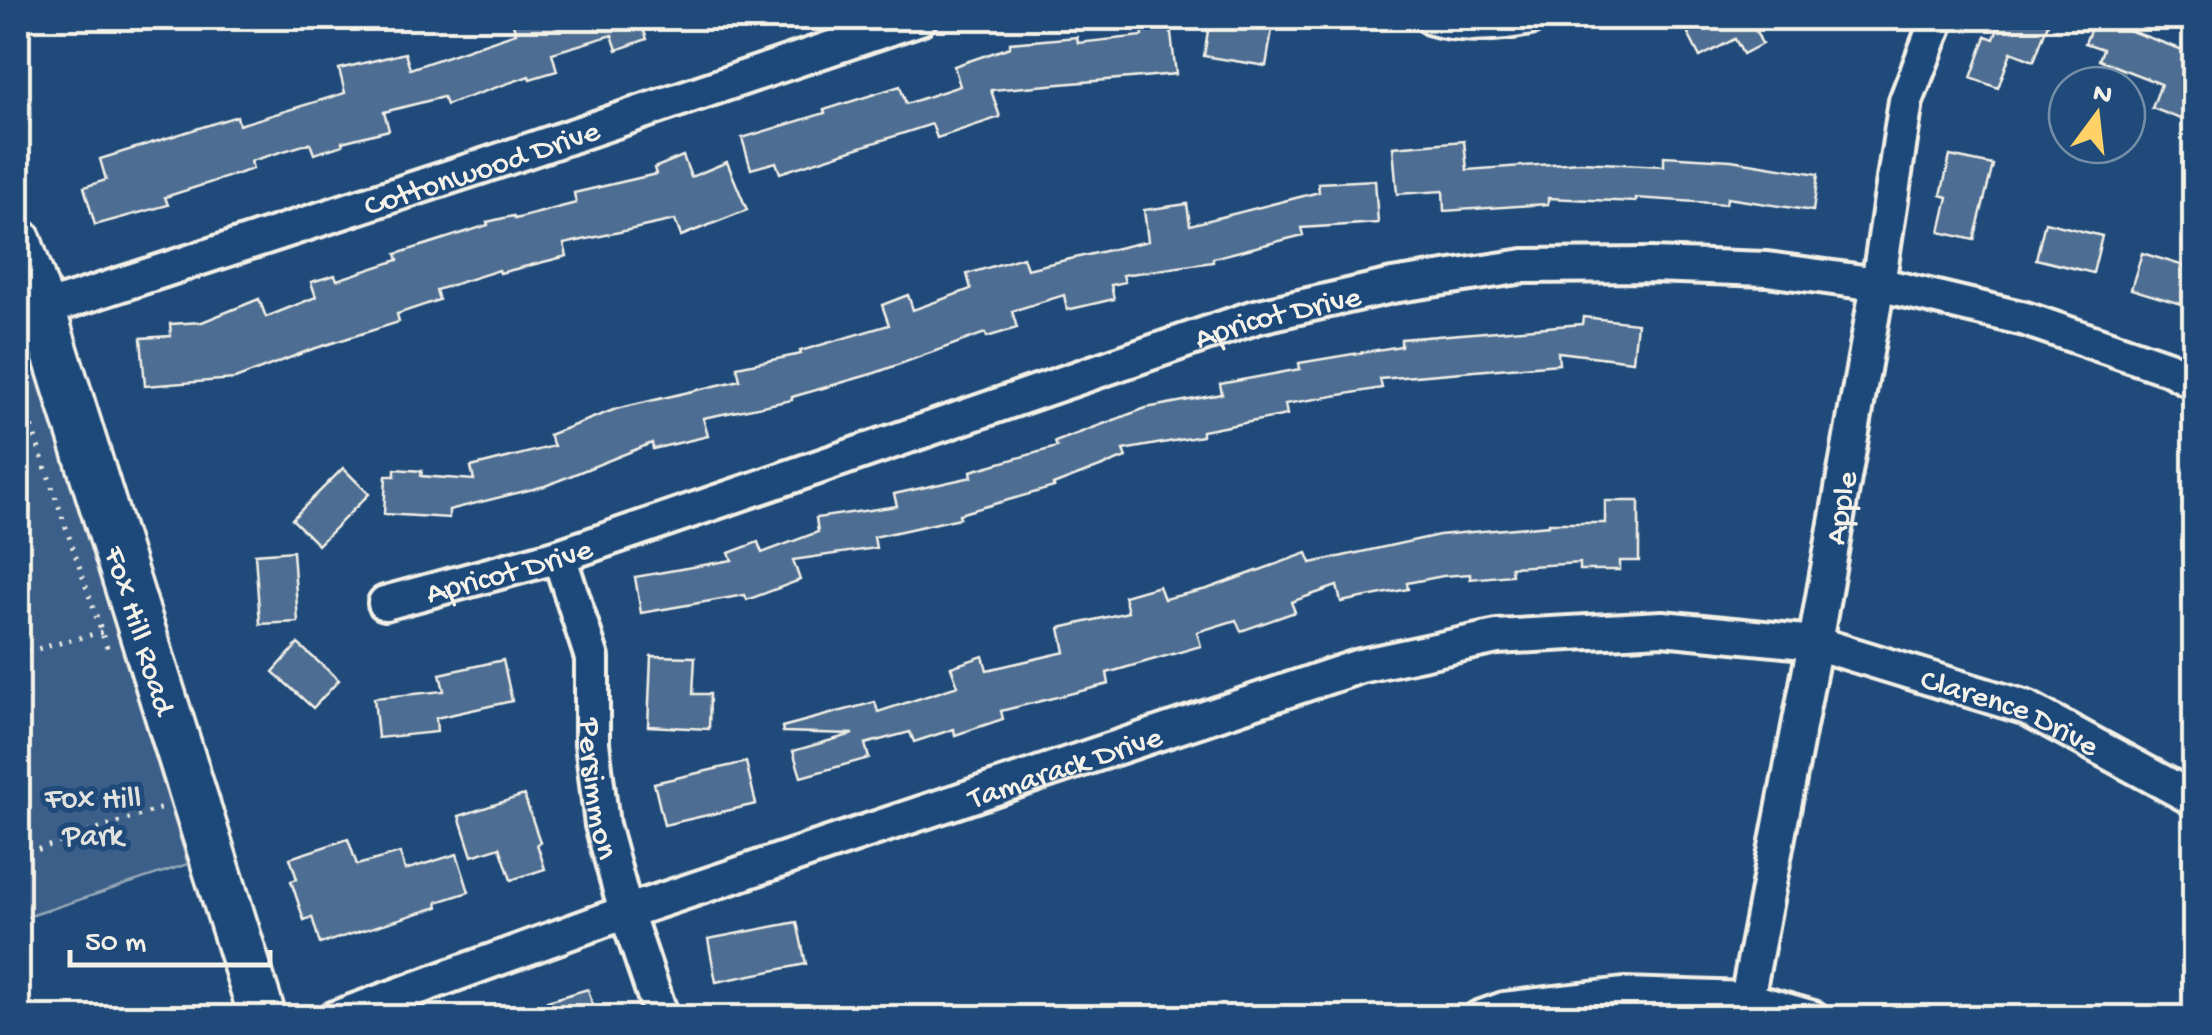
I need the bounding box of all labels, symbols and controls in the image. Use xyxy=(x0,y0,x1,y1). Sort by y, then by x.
north arrow xyxy=(2047,65,2147,165)
text: N xyxy=(2089,77,2115,114)
street label: Cottonwood Drive xyxy=(360,114,606,228)
street label: Apricot Drive xyxy=(1190,280,1365,360)
street label: Apple xyxy=(1819,468,1869,548)
street label: Apricot Drive xyxy=(422,532,599,615)
street label: Fox Hill Road xyxy=(93,541,182,722)
street label: Clarence Drive xyxy=(1915,663,2105,768)
street label: Persimmon xyxy=(567,717,625,864)
street label: Tamarack Drive xyxy=(962,720,1168,821)
park label: Fox Hill Park xyxy=(44,782,141,857)
scale bar xyxy=(70,905,270,967)
text: 50 m xyxy=(85,927,146,962)

